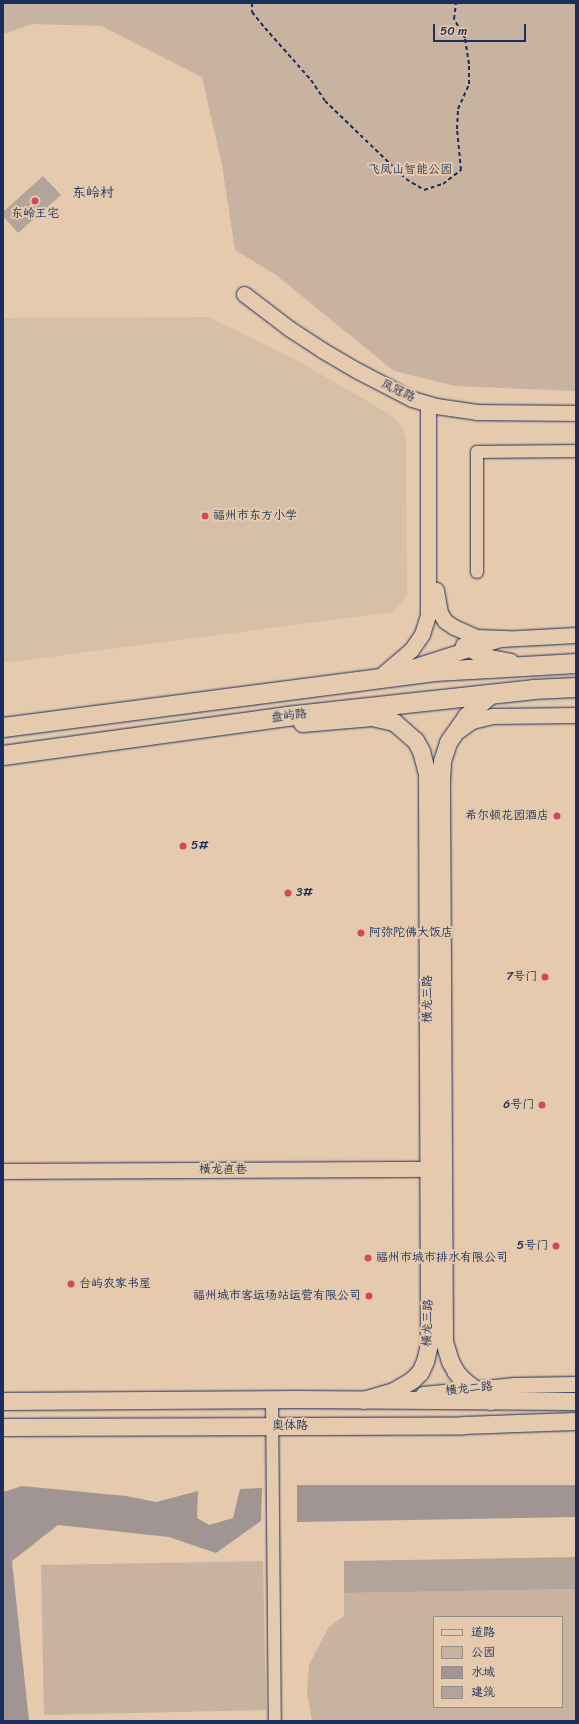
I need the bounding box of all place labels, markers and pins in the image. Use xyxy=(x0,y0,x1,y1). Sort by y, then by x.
marker: 东岭王宅 xyxy=(30,196,40,206)
place label: 东岭王宅 xyxy=(11,207,59,221)
place label: 福州市东方小学 xyxy=(213,509,297,523)
marker: 福州市东方小学 xyxy=(200,511,210,521)
place label: 希尔顿花园酒店 xyxy=(465,809,549,823)
marker: 希尔顿花园酒店 xyxy=(552,811,562,821)
place label: 5# xyxy=(191,839,208,853)
marker: 5# xyxy=(178,841,188,851)
place label: 3# xyxy=(296,886,312,900)
marker: 3# xyxy=(283,888,293,898)
place label: 阿弥陀佛大饭店 xyxy=(369,926,453,940)
marker: 阿弥陀佛大饭店 xyxy=(356,928,366,938)
place label: 7号门 xyxy=(506,970,537,984)
marker: 7号门 xyxy=(540,972,550,982)
place label: 6号门 xyxy=(503,1098,534,1112)
marker: 6号门 xyxy=(537,1100,547,1110)
place label: 5号门 xyxy=(517,1239,548,1253)
marker: 5号门 xyxy=(551,1241,561,1251)
place label: 福州市城市排水有限公司 xyxy=(376,1251,508,1265)
marker: 福州市城市排水有限公司 xyxy=(363,1253,373,1263)
place label: 台屿农家书屋 xyxy=(79,1277,151,1291)
marker: 台屿农家书屋 xyxy=(66,1279,76,1289)
place label: 福州城市客运场站运营有限公司 xyxy=(193,1289,361,1303)
marker: 福州城市客运场站运营有限公司 xyxy=(364,1291,374,1301)

